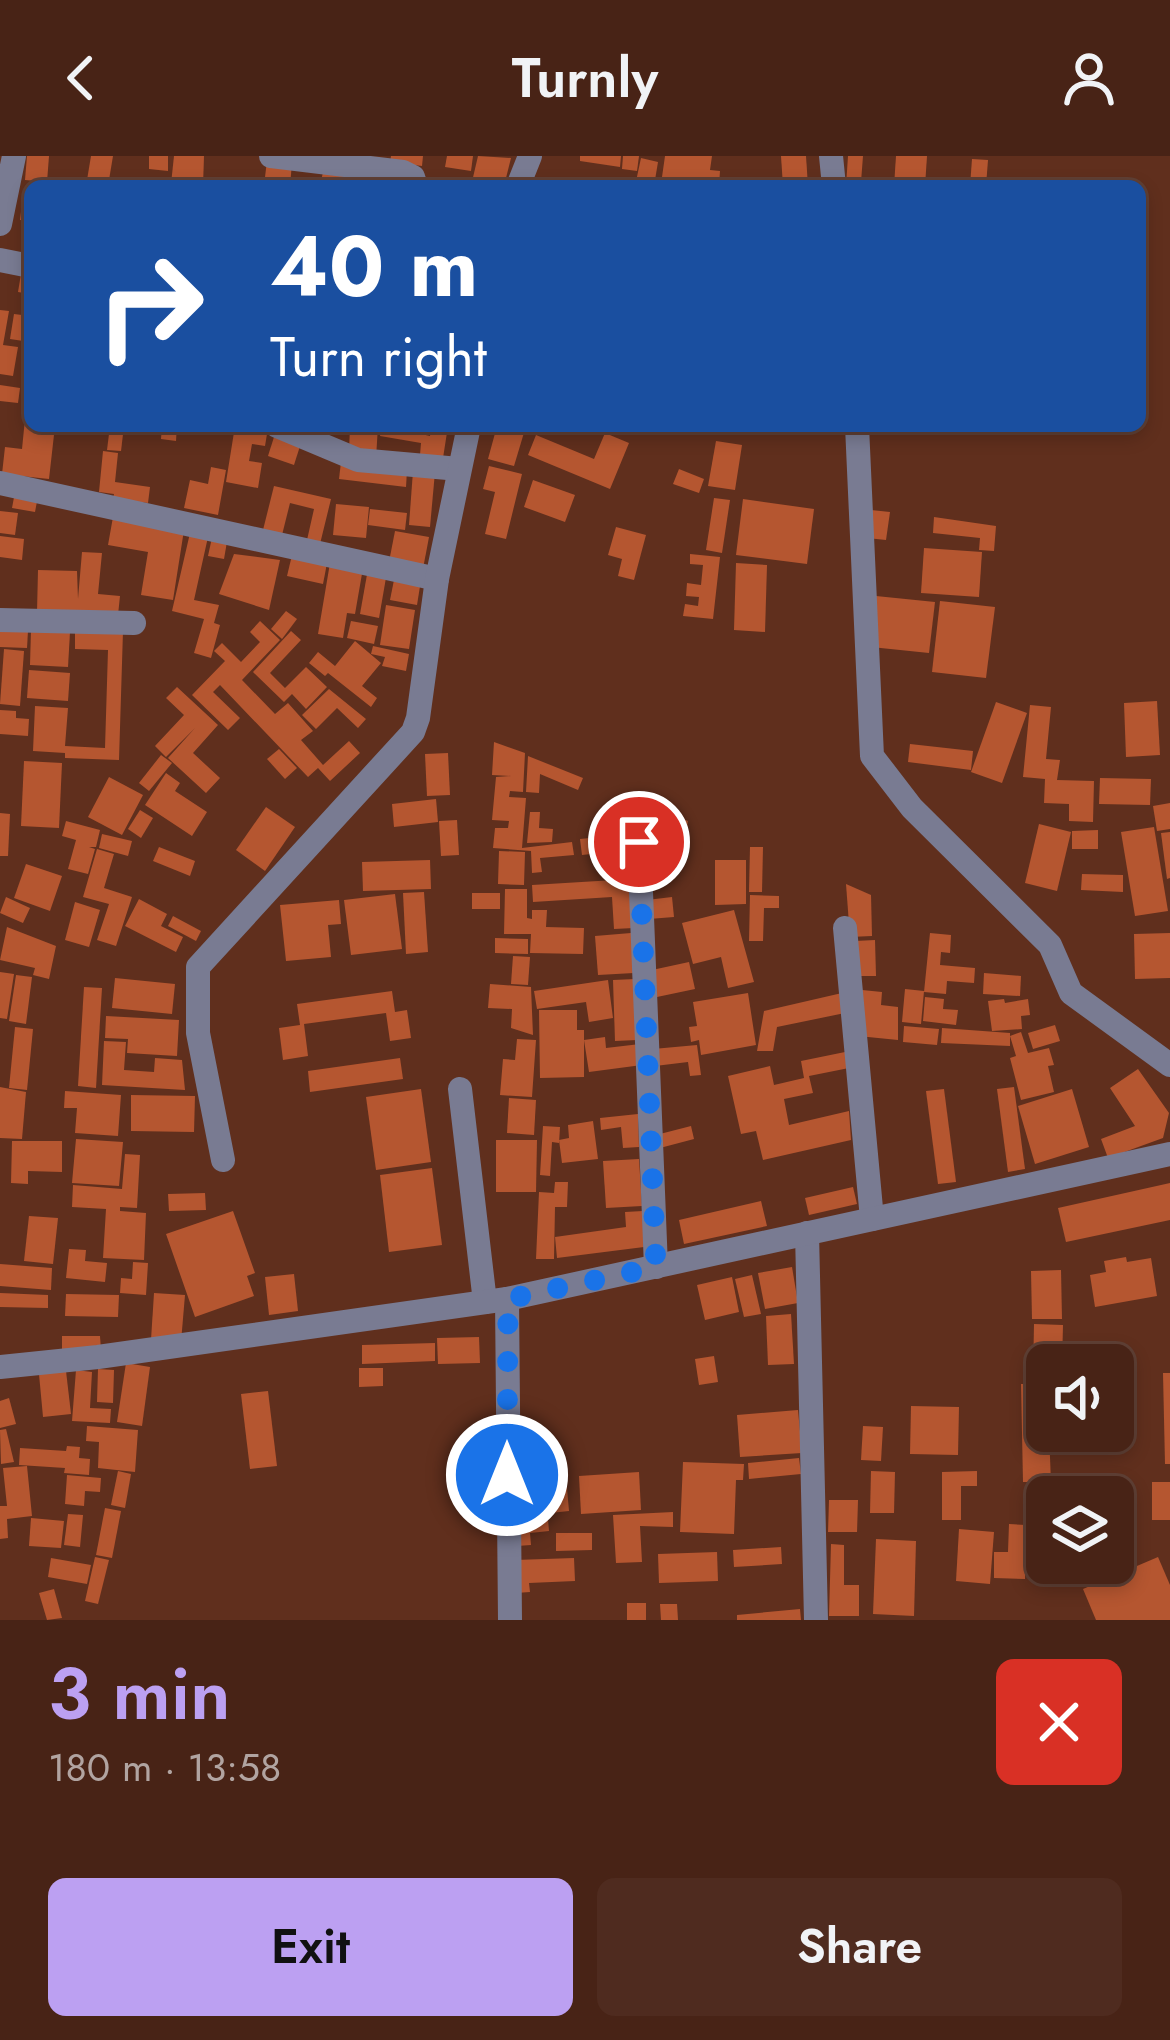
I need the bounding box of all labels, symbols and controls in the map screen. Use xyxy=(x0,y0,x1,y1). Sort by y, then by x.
text: Turnly xyxy=(512,39,658,117)
icon: back xyxy=(48,45,114,111)
icon: person xyxy=(1056,45,1122,111)
text: 40 m xyxy=(270,206,478,328)
icon: right xyxy=(72,228,228,384)
text: Turn right xyxy=(270,318,487,396)
pin xyxy=(588,791,690,893)
icon: arrive xyxy=(606,809,672,875)
map controls xyxy=(1026,1344,1134,1584)
button: sound xyxy=(1026,1344,1134,1452)
position arrow xyxy=(444,1412,570,1538)
button: layers xyxy=(1026,1476,1134,1584)
text: 3 min xyxy=(48,1642,231,1746)
button: close xyxy=(996,1659,1122,1785)
text: 180 m · 13:58 xyxy=(48,1739,281,1796)
button: Exit xyxy=(48,1878,573,2016)
button: Share xyxy=(597,1878,1122,2016)

